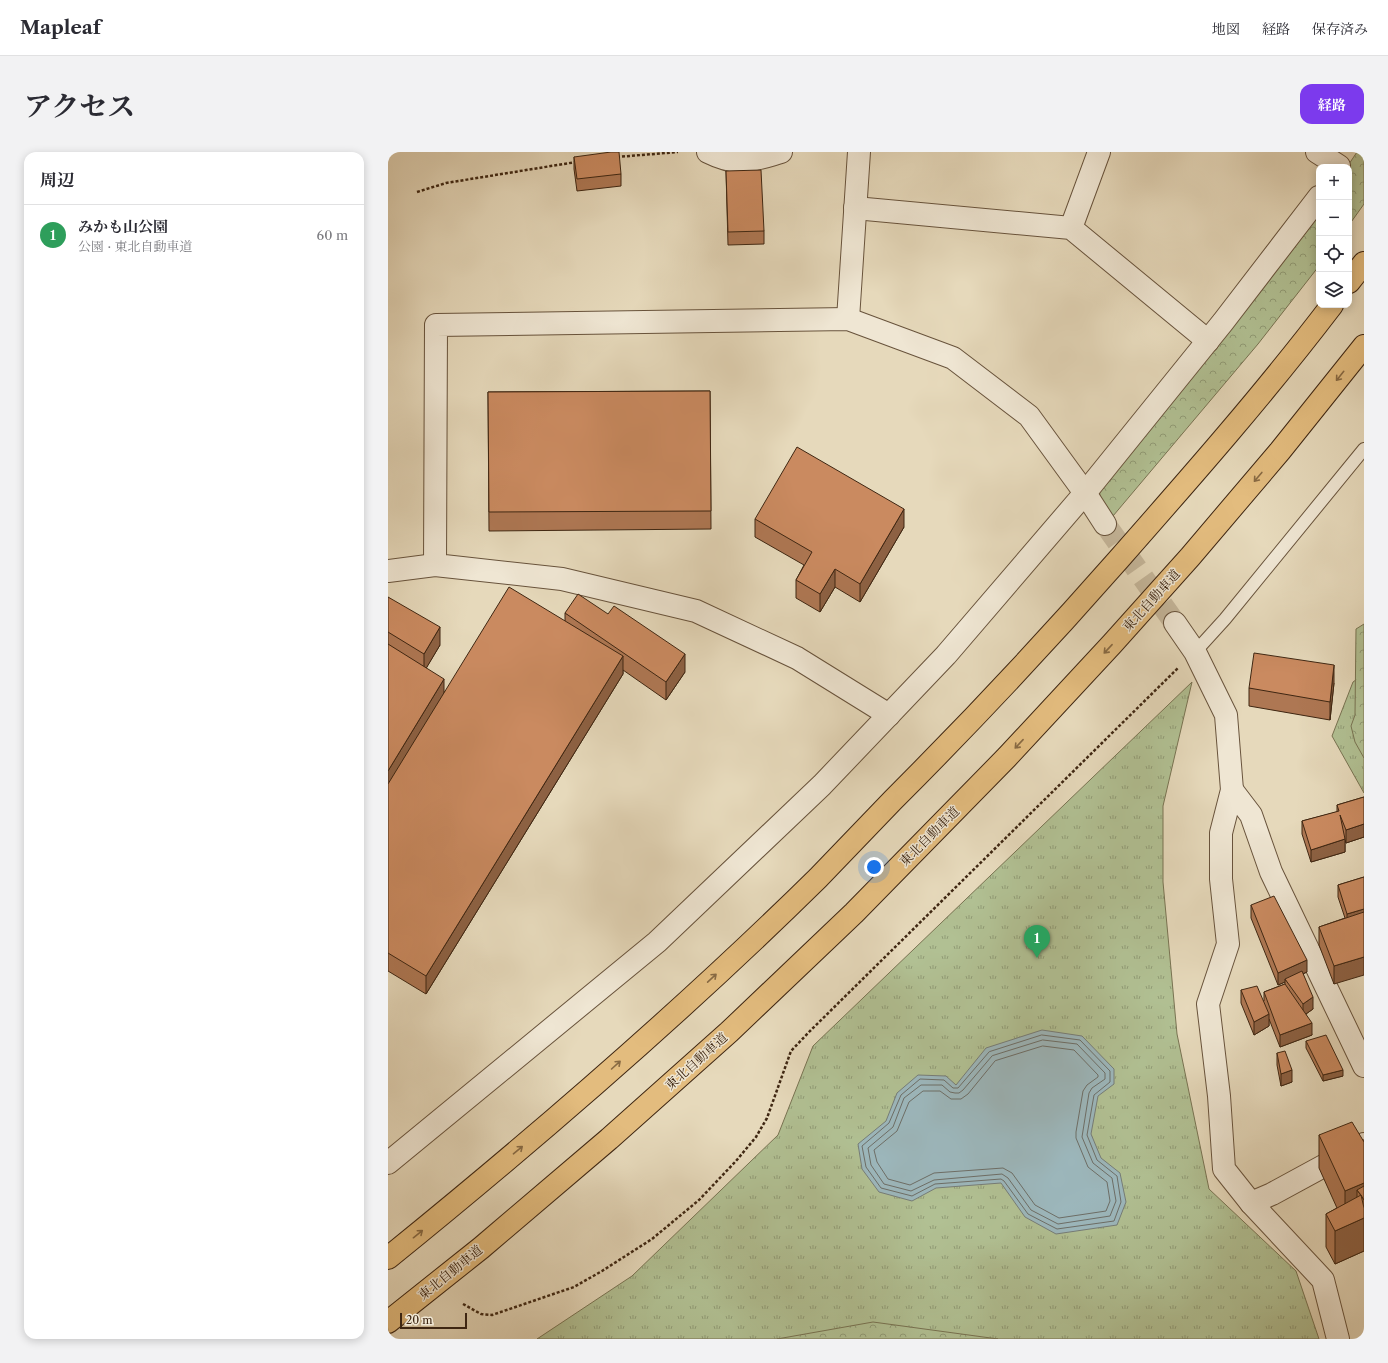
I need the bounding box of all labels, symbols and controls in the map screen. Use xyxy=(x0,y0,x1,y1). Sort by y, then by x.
text: Mapleaf xyxy=(20,16,101,39)
text: 地図 xyxy=(1212,20,1240,38)
text: 経路 xyxy=(1262,20,1290,38)
text: 保存済み xyxy=(1312,20,1368,38)
button: 経路 xyxy=(1300,84,1364,124)
text: アクセス xyxy=(24,89,135,123)
map controls xyxy=(1316,164,1352,308)
button: + xyxy=(1316,164,1352,200)
text: 周辺 xyxy=(40,170,74,190)
button: − xyxy=(1316,200,1352,236)
text: みかも山公園 xyxy=(78,217,168,236)
text: 1 xyxy=(50,227,56,243)
text: 60 m xyxy=(317,227,348,243)
button: locate xyxy=(1316,236,1352,272)
text: 公園 · 東北自動車道 xyxy=(78,238,193,254)
button: layers xyxy=(1316,272,1352,308)
one-way arrow xyxy=(1335,371,1344,382)
one-way arrow xyxy=(1253,472,1262,482)
street label: 東北自動車道 xyxy=(1119,566,1183,634)
one-way arrow xyxy=(1103,644,1112,654)
one-way arrow xyxy=(1015,739,1024,749)
street label: 東北自動車道 xyxy=(896,803,962,869)
your location xyxy=(864,857,884,877)
pin: 1 xyxy=(1024,925,1050,958)
one-way arrow xyxy=(707,973,717,982)
street label: 東北自動車道 xyxy=(662,1029,730,1093)
one-way arrow xyxy=(611,1060,621,1069)
one-way arrow xyxy=(513,1146,523,1155)
one-way arrow xyxy=(413,1229,424,1238)
street label: 東北自動車道 xyxy=(415,1241,485,1303)
scale bar xyxy=(400,1311,467,1330)
text: 20 m xyxy=(406,1313,432,1327)

